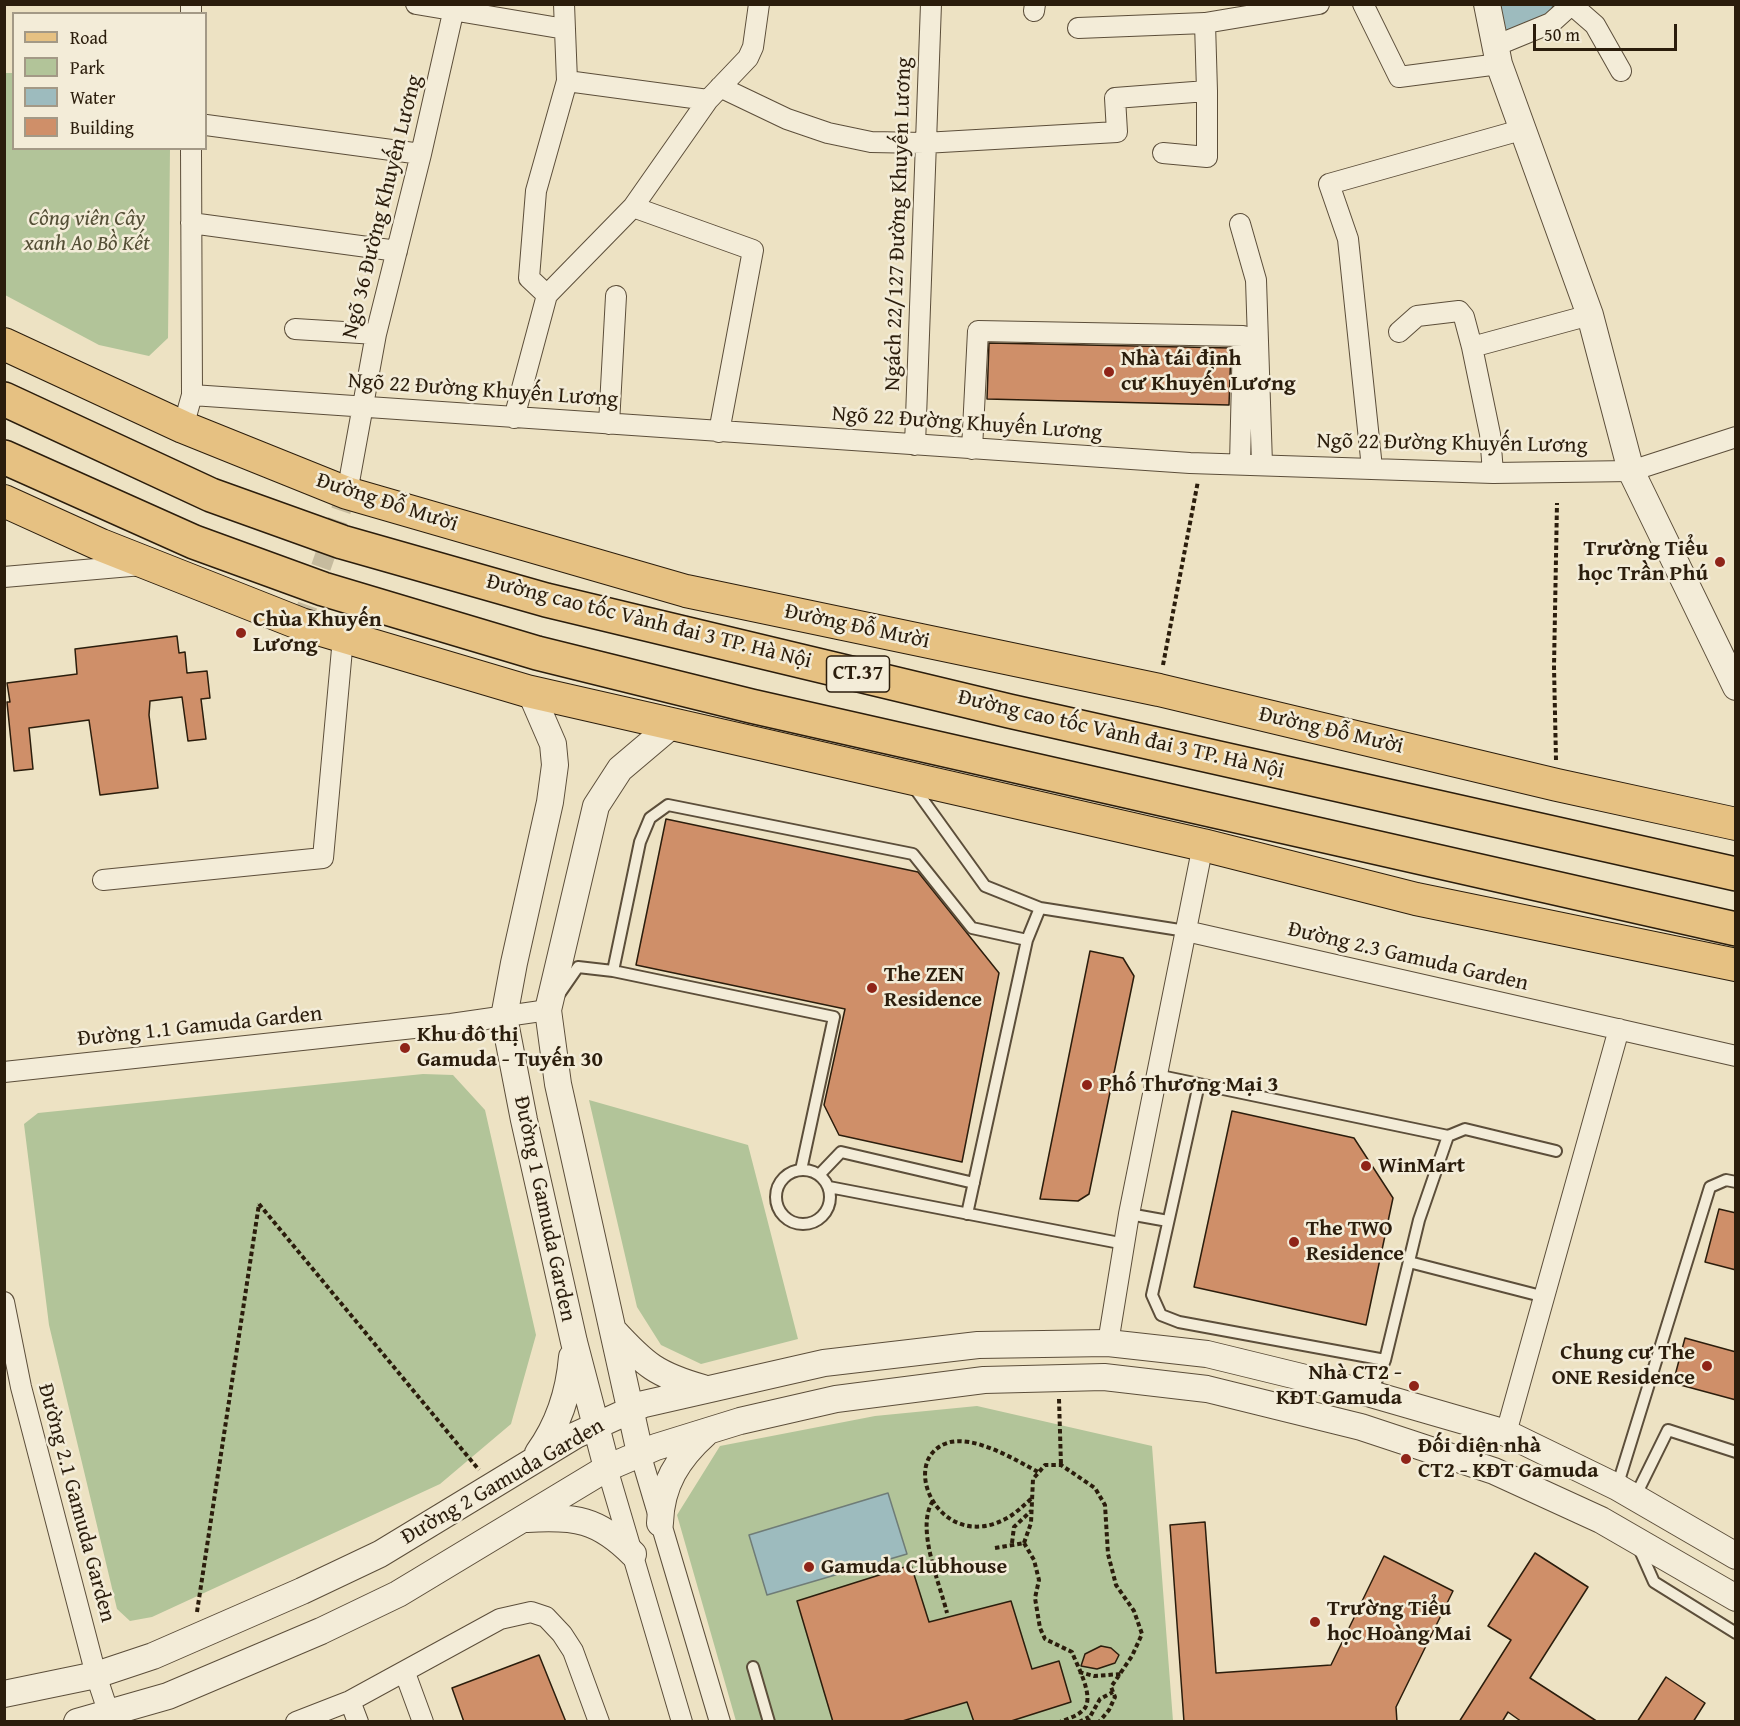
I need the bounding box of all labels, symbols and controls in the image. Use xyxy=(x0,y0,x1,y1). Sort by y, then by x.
legend xyxy=(12,12,207,150)
scale bar xyxy=(1536,12,1680,50)
text: 50 m xyxy=(1544,21,1580,48)
text: Road xyxy=(70,24,108,51)
text: Park xyxy=(70,54,105,81)
street label: Ngách 22/127 Đường Khuyến Lương xyxy=(880,57,918,391)
street label: Ngõ 36 Đường Khuyến Lương xyxy=(337,72,429,342)
text: Water xyxy=(70,84,115,111)
text: Building xyxy=(70,114,134,141)
park label: Công viên Cây xanh Ao Bồ Kết xyxy=(24,206,150,258)
place label: Nhà tái định cư Khuyến Lương xyxy=(1121,346,1296,398)
marker: Nhà tái định cư Khuyến Lương xyxy=(1102,365,1116,379)
street label: Ngõ 22 Đường Khuyến Lương xyxy=(347,368,619,414)
street label: Ngõ 22 Đường Khuyến Lương xyxy=(831,401,1103,447)
street label: Ngõ 22 Đường Khuyến Lương xyxy=(1316,428,1588,460)
street label: Đường Đỗ Mười xyxy=(313,468,461,538)
place label: Trường Tiểu học Trần Phú xyxy=(1578,536,1708,588)
marker: Trường Tiểu học Trần Phú xyxy=(1713,555,1727,569)
street label: Đường cao tốc Vành đai 3 TP. Hà Nội xyxy=(484,569,814,675)
street label: Đường Đỗ Mười xyxy=(782,599,932,655)
place label: Chùa Khuyến Lương xyxy=(253,607,382,658)
marker: Chùa Khuyến Lương xyxy=(234,626,248,640)
road number: CT.37 xyxy=(826,656,890,692)
street label: Đường cao tốc Vành đai 3 TP. Hà Nội xyxy=(955,685,1287,785)
street label: Đường Đỗ Mười xyxy=(1256,702,1406,760)
street label: Đường 2.3 Gamuda Garden xyxy=(1285,916,1531,998)
place label: The ZEN Residence xyxy=(884,962,982,1014)
marker: The ZEN Residence xyxy=(865,981,879,995)
street label: Đường 1.1 Gamuda Garden xyxy=(76,1001,324,1053)
place label: Khu đô thị Gamuda - Tuyến 30 xyxy=(417,1022,603,1074)
marker: Khu đô thị Gamuda - Tuyến 30 xyxy=(398,1041,412,1055)
place label: Phố Thương Mại 3 xyxy=(1099,1072,1279,1098)
marker: Phố Thương Mại 3 xyxy=(1080,1078,1094,1092)
street label: Đường 1 Gamuda Garden xyxy=(507,1094,581,1324)
place label: WinMart xyxy=(1378,1153,1465,1179)
marker: WinMart xyxy=(1359,1159,1373,1173)
place label: The TWO Residence xyxy=(1306,1216,1404,1268)
marker: The TWO Residence xyxy=(1287,1235,1301,1249)
place label: Chung cư The ONE Residence xyxy=(1552,1340,1695,1392)
marker: Chung cư The ONE Residence xyxy=(1700,1359,1714,1373)
place label: Nhà CT2 - KĐT Gamuda xyxy=(1276,1360,1402,1412)
marker: Nhà CT2 - KĐT Gamuda xyxy=(1407,1379,1421,1393)
street label: Đường 2.1 Gamuda Garden xyxy=(31,1381,121,1625)
street label: Đường 2 Gamuda Garden xyxy=(397,1413,609,1551)
place label: Đối diện nhà CT2 - KĐT Gamuda xyxy=(1418,1433,1599,1484)
marker: Đối diện nhà CT2 - KĐT Gamuda xyxy=(1399,1452,1413,1466)
place label: Gamuda Clubhouse xyxy=(821,1554,1007,1580)
marker: Gamuda Clubhouse xyxy=(802,1560,816,1574)
place label: Trường Tiểu học Hoàng Mai xyxy=(1327,1596,1471,1648)
marker: Trường Tiểu học Hoàng Mai xyxy=(1308,1615,1322,1629)

